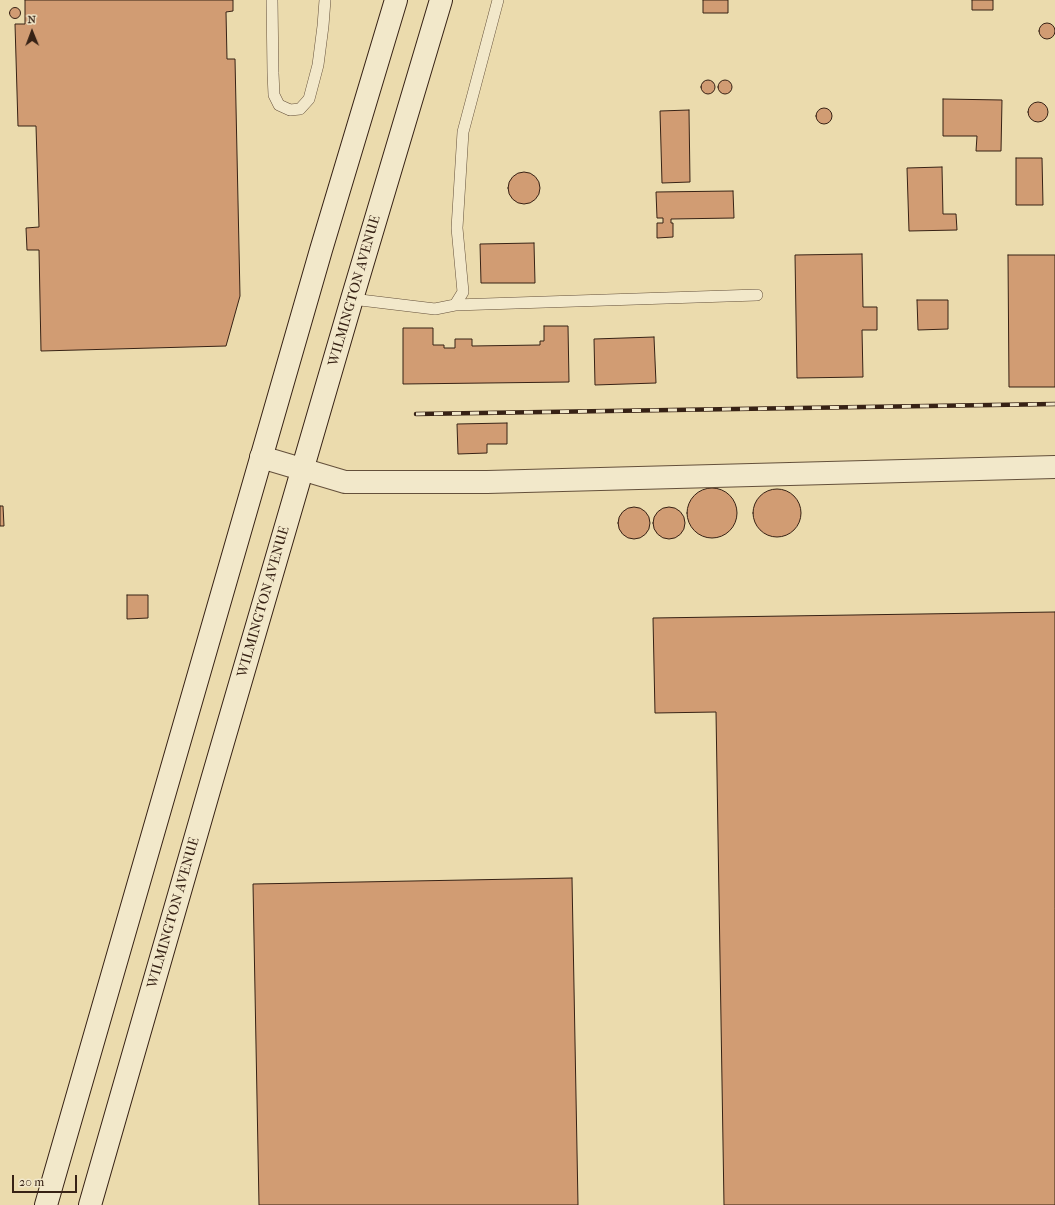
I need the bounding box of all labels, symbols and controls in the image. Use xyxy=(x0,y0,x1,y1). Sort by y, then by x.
north arrow xyxy=(12,12,52,52)
text: N xyxy=(27,13,36,26)
street label: WILMINGTON AVENUE xyxy=(325,214,385,368)
street label: WILMINGTON AVENUE xyxy=(234,525,294,679)
street label: WILMINGTON AVENUE xyxy=(144,836,204,990)
scale bar xyxy=(14,1167,79,1193)
text: 20 m xyxy=(19,1175,44,1189)

